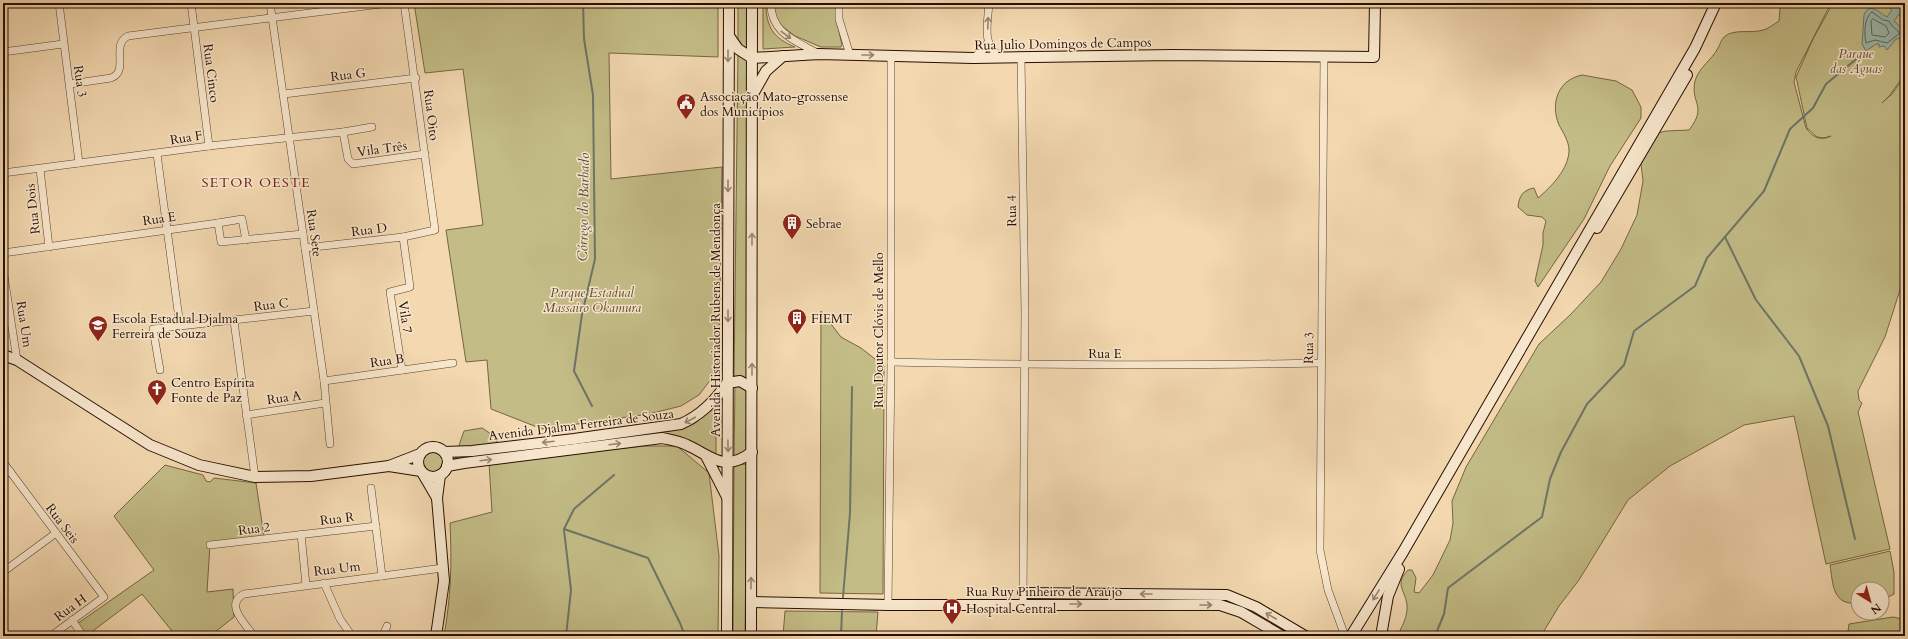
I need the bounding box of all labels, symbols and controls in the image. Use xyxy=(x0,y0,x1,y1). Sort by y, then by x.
one-way arrow xyxy=(984,17,992,30)
one-way arrow xyxy=(781,31,792,39)
street label: Rua Julio Domingos de Campos xyxy=(974,33,1152,55)
street label: Rua Cinco xyxy=(198,43,224,104)
park label: Parque das Águas xyxy=(1830,45,1883,78)
one-way arrow xyxy=(724,49,732,62)
one-way arrow xyxy=(861,51,874,59)
street label: Rua 3 xyxy=(69,64,91,98)
street label: Rua G xyxy=(329,64,367,86)
place label: Associação Mato-grossense dos Municípios xyxy=(700,88,848,121)
street label: Rua Oito xyxy=(419,89,443,142)
public building icon: Associação Mato-grossense dos Municípios xyxy=(675,92,697,120)
street label: Rua F xyxy=(169,127,204,149)
street label: Vila Três xyxy=(356,137,408,161)
water label: Córrego do Barbado xyxy=(573,152,594,262)
district label: SETOR OESTE xyxy=(201,173,311,192)
one-way arrow xyxy=(724,179,732,192)
street label: Rua Dois xyxy=(21,183,45,235)
street label: Rua 4 xyxy=(1003,195,1021,227)
street label: Avenida Historiador Rubens de Mendonça xyxy=(707,203,725,437)
street label: Rua E xyxy=(141,208,177,230)
street label: Rua Sete xyxy=(302,208,326,258)
building icon: Sebrae xyxy=(781,212,803,240)
place label: Sebrae xyxy=(806,215,842,233)
street label: Rua D xyxy=(350,219,388,241)
one-way arrow xyxy=(748,233,756,246)
street label: Rua Doutor Clóvis de Mello xyxy=(870,252,888,408)
park label: Parque Estadual Massairo Okamura xyxy=(543,284,641,317)
street label: Rua C xyxy=(253,294,290,316)
street label: Rua Um xyxy=(11,300,37,349)
street label: Vila 7 xyxy=(394,300,416,335)
building icon: FIEMT xyxy=(786,307,808,335)
one-way arrow xyxy=(724,309,731,322)
place label: Escola Estadual Djalma Ferreira de Souza xyxy=(112,310,238,343)
place label: FIEMT xyxy=(811,310,853,328)
school or university icon: Escola Estadual Djalma Ferreira de Souza xyxy=(87,314,109,342)
street label: Rua 3 xyxy=(1300,332,1318,364)
street label: Rua E xyxy=(1088,345,1122,363)
street label: Rua B xyxy=(369,350,405,372)
one-way arrow xyxy=(748,363,756,376)
place label: Centro Espírita Fonte de Paz xyxy=(171,374,255,407)
church icon: Centro Espírita Fonte de Paz xyxy=(146,378,168,406)
street label: Rua A xyxy=(266,387,303,409)
street label: Avenida Djalma Ferreira de Souza xyxy=(487,405,675,445)
one-way arrow xyxy=(684,416,696,424)
one-way arrow xyxy=(542,438,555,446)
one-way arrow xyxy=(724,439,732,452)
one-way arrow xyxy=(608,440,621,448)
one-way arrow xyxy=(479,456,492,464)
street label: Rua Seis xyxy=(41,500,83,547)
street label: Rua R xyxy=(319,508,355,530)
street label: Rua 2 xyxy=(237,518,271,540)
street label: Rua Um xyxy=(313,557,361,581)
one-way arrow xyxy=(747,577,755,590)
north arrow xyxy=(1850,581,1890,621)
street label: Rua Ruy Pinheiro de Araújo xyxy=(966,583,1122,601)
one-way arrow xyxy=(1372,589,1380,600)
street label: Rua H xyxy=(51,590,91,626)
one-way arrow xyxy=(1140,590,1153,598)
hospital icon: Hospital Central xyxy=(941,597,963,625)
place label: Hospital Central xyxy=(966,600,1057,618)
one-way arrow xyxy=(1069,600,1082,608)
text: N xyxy=(1867,600,1884,618)
one-way arrow xyxy=(1199,601,1212,609)
one-way arrow xyxy=(1265,612,1277,620)

